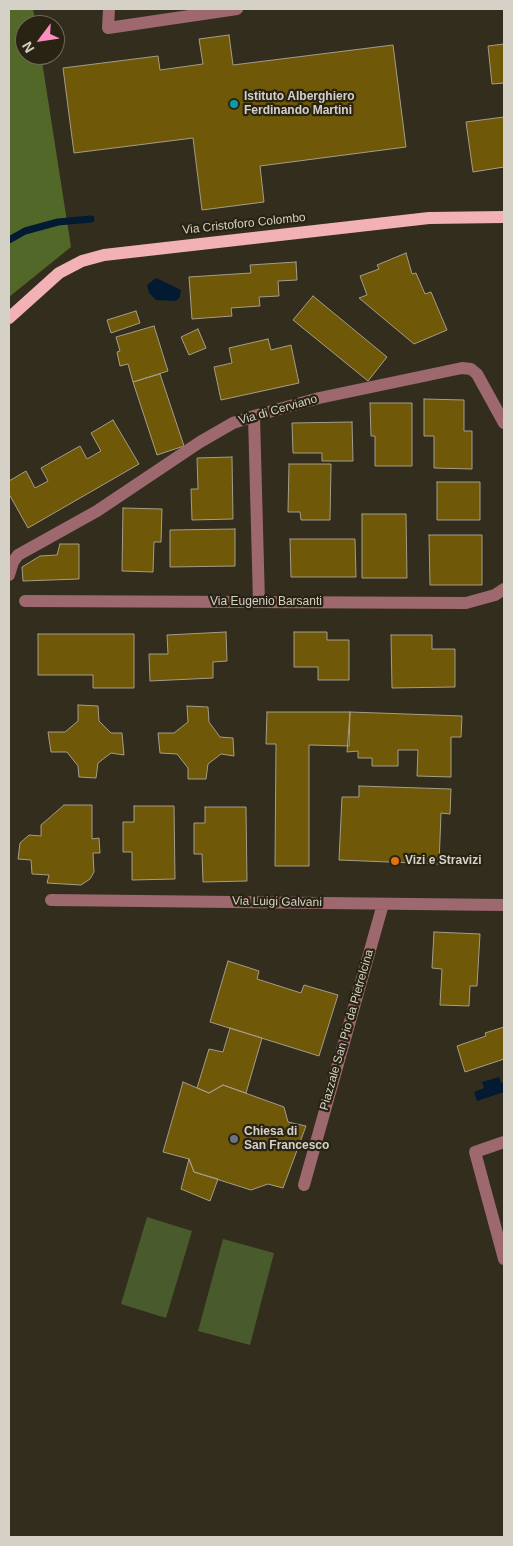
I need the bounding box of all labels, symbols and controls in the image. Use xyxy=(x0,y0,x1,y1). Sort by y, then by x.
north arrow xyxy=(15,15,65,65)
text: N xyxy=(19,39,37,56)
place label: Istituto Alberghiero Ferdinando Martini xyxy=(244,90,355,118)
marker: Istituto Alberghiero Ferdinando Martini xyxy=(228,98,240,110)
street label: Via Cristoforo Colombo xyxy=(182,210,306,238)
street label: Via di Cerviano xyxy=(237,392,319,428)
street label: Via Eugenio Barsanti xyxy=(210,595,322,609)
place label: Vizi e Stravizi xyxy=(405,854,481,868)
marker: Vizi e Stravizi xyxy=(389,855,401,867)
street label: Via Luigi Galvani xyxy=(232,894,322,910)
street label: Piazzale San Pio da Pietrelcina xyxy=(317,948,377,1112)
place label: Chiesa di San Francesco xyxy=(244,1125,329,1153)
marker: Chiesa di San Francesco xyxy=(228,1133,240,1145)

